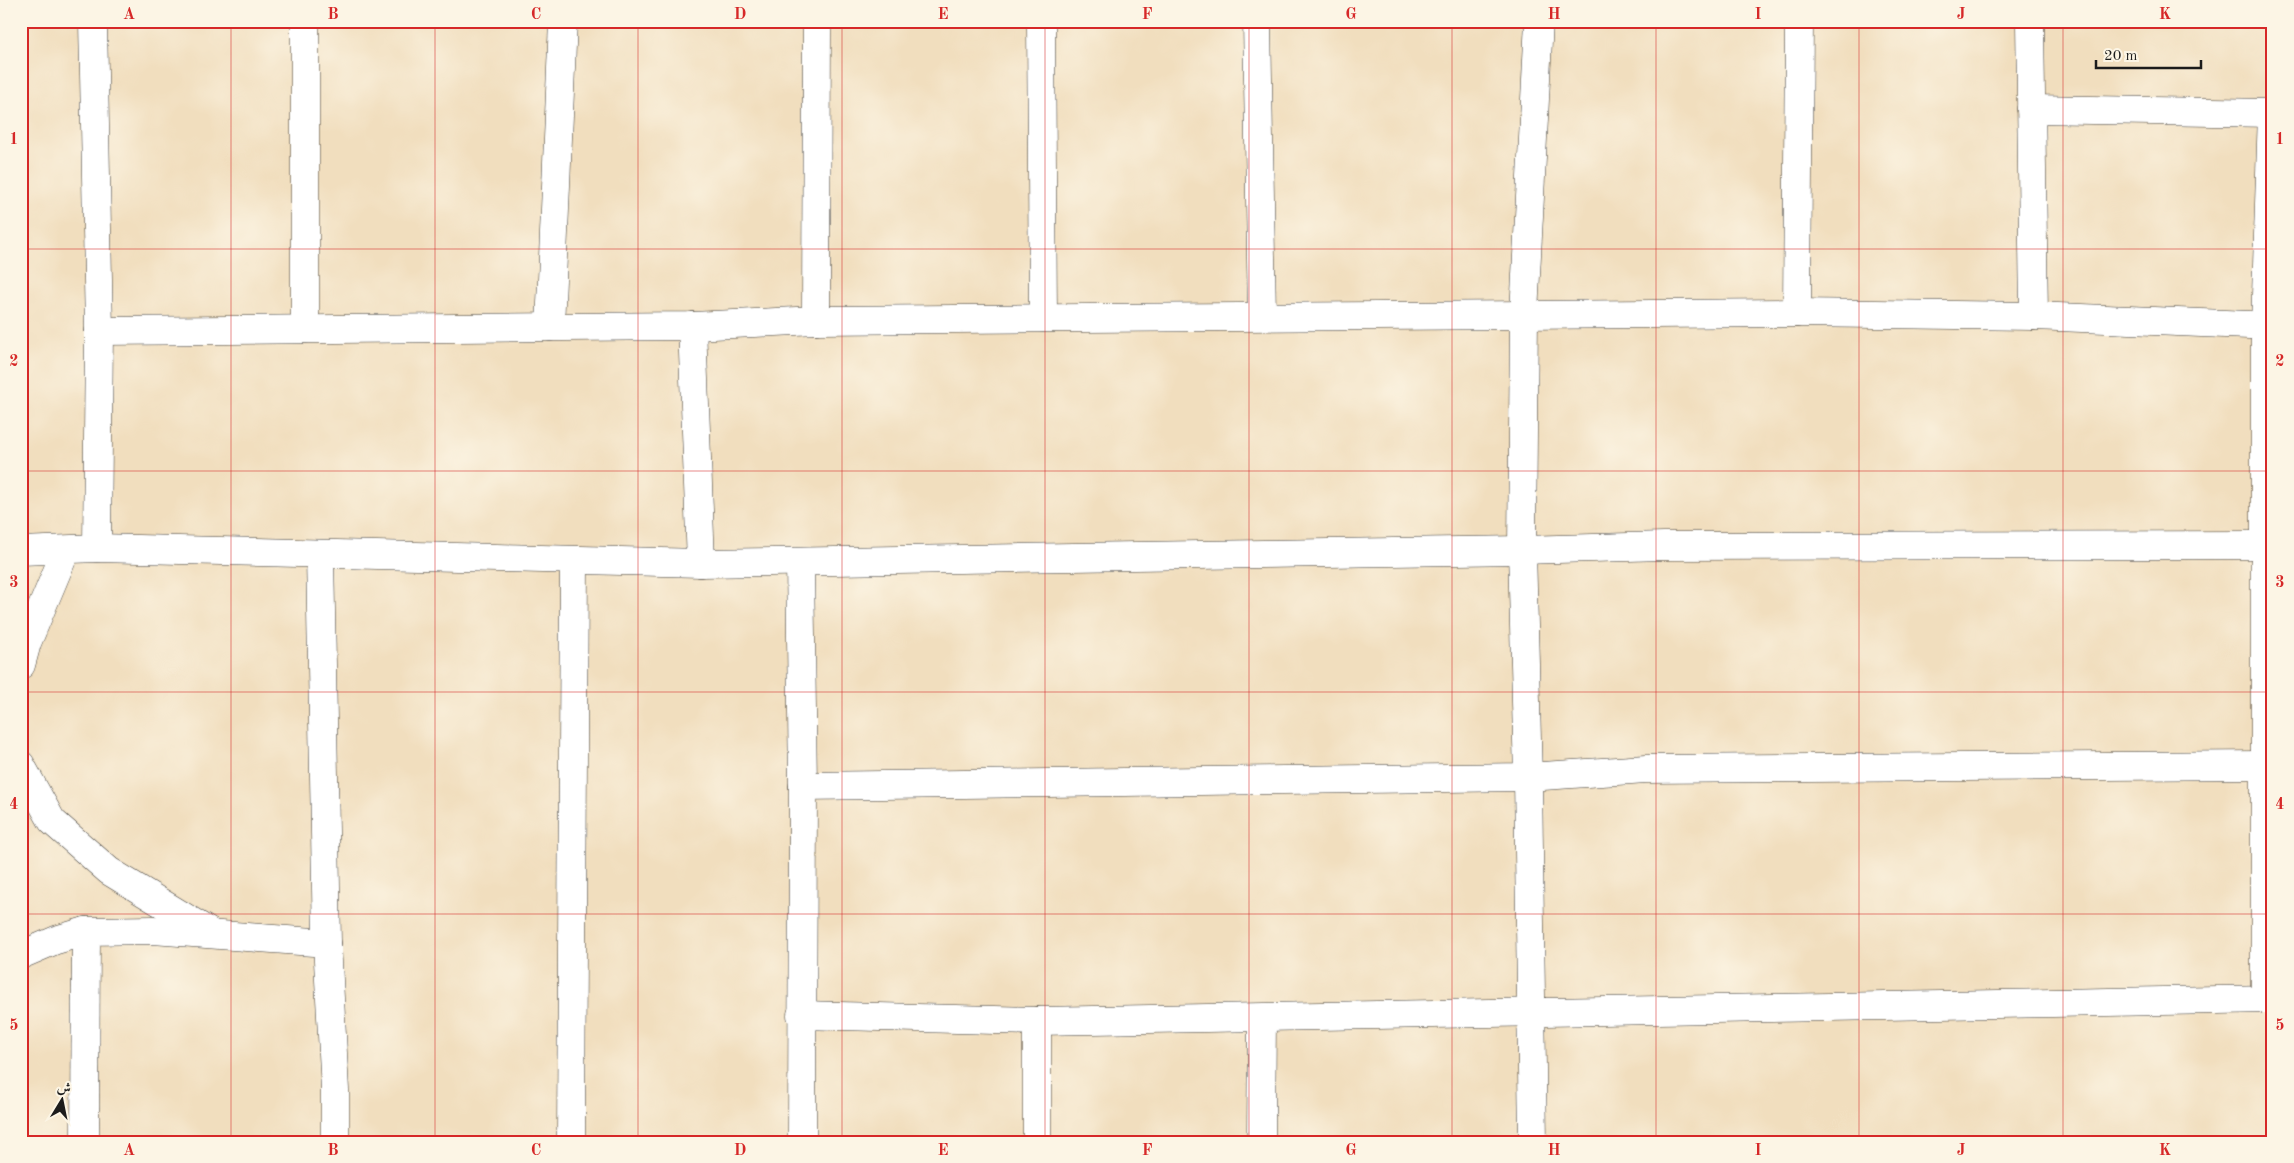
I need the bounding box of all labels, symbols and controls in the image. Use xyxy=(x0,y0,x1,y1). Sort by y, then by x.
text: A xyxy=(123,7,135,23)
text: B xyxy=(327,7,339,23)
text: C xyxy=(531,7,541,23)
text: D xyxy=(734,7,746,23)
text: E xyxy=(937,7,949,23)
text: F xyxy=(1142,7,1153,23)
text: G xyxy=(1345,7,1357,23)
text: H xyxy=(1547,7,1561,23)
text: I xyxy=(1754,7,1762,23)
text: J xyxy=(1957,7,1966,23)
text: K xyxy=(2159,7,2171,23)
scale bar xyxy=(2096,38,2202,70)
text: 20 m xyxy=(2104,49,2138,64)
text: 1 xyxy=(9,132,19,148)
text: 1 xyxy=(2275,132,2285,148)
text: 2 xyxy=(9,354,19,370)
text: 2 xyxy=(2275,354,2285,370)
text: 3 xyxy=(9,575,19,591)
text: 3 xyxy=(2275,575,2285,591)
text: 4 xyxy=(9,797,19,813)
text: 4 xyxy=(2275,797,2285,813)
text: 5 xyxy=(9,1018,19,1034)
text: 5 xyxy=(2275,1018,2285,1034)
north arrow xyxy=(38,1076,88,1126)
text: ش xyxy=(56,1080,72,1096)
text: A xyxy=(123,1143,135,1159)
text: B xyxy=(327,1143,339,1159)
text: C xyxy=(531,1143,541,1159)
text: D xyxy=(734,1143,746,1159)
text: E xyxy=(937,1143,949,1159)
text: F xyxy=(1142,1143,1153,1159)
text: G xyxy=(1345,1143,1357,1159)
text: H xyxy=(1547,1143,1561,1159)
text: I xyxy=(1754,1143,1762,1159)
text: J xyxy=(1957,1143,1966,1159)
text: K xyxy=(2159,1143,2171,1159)

